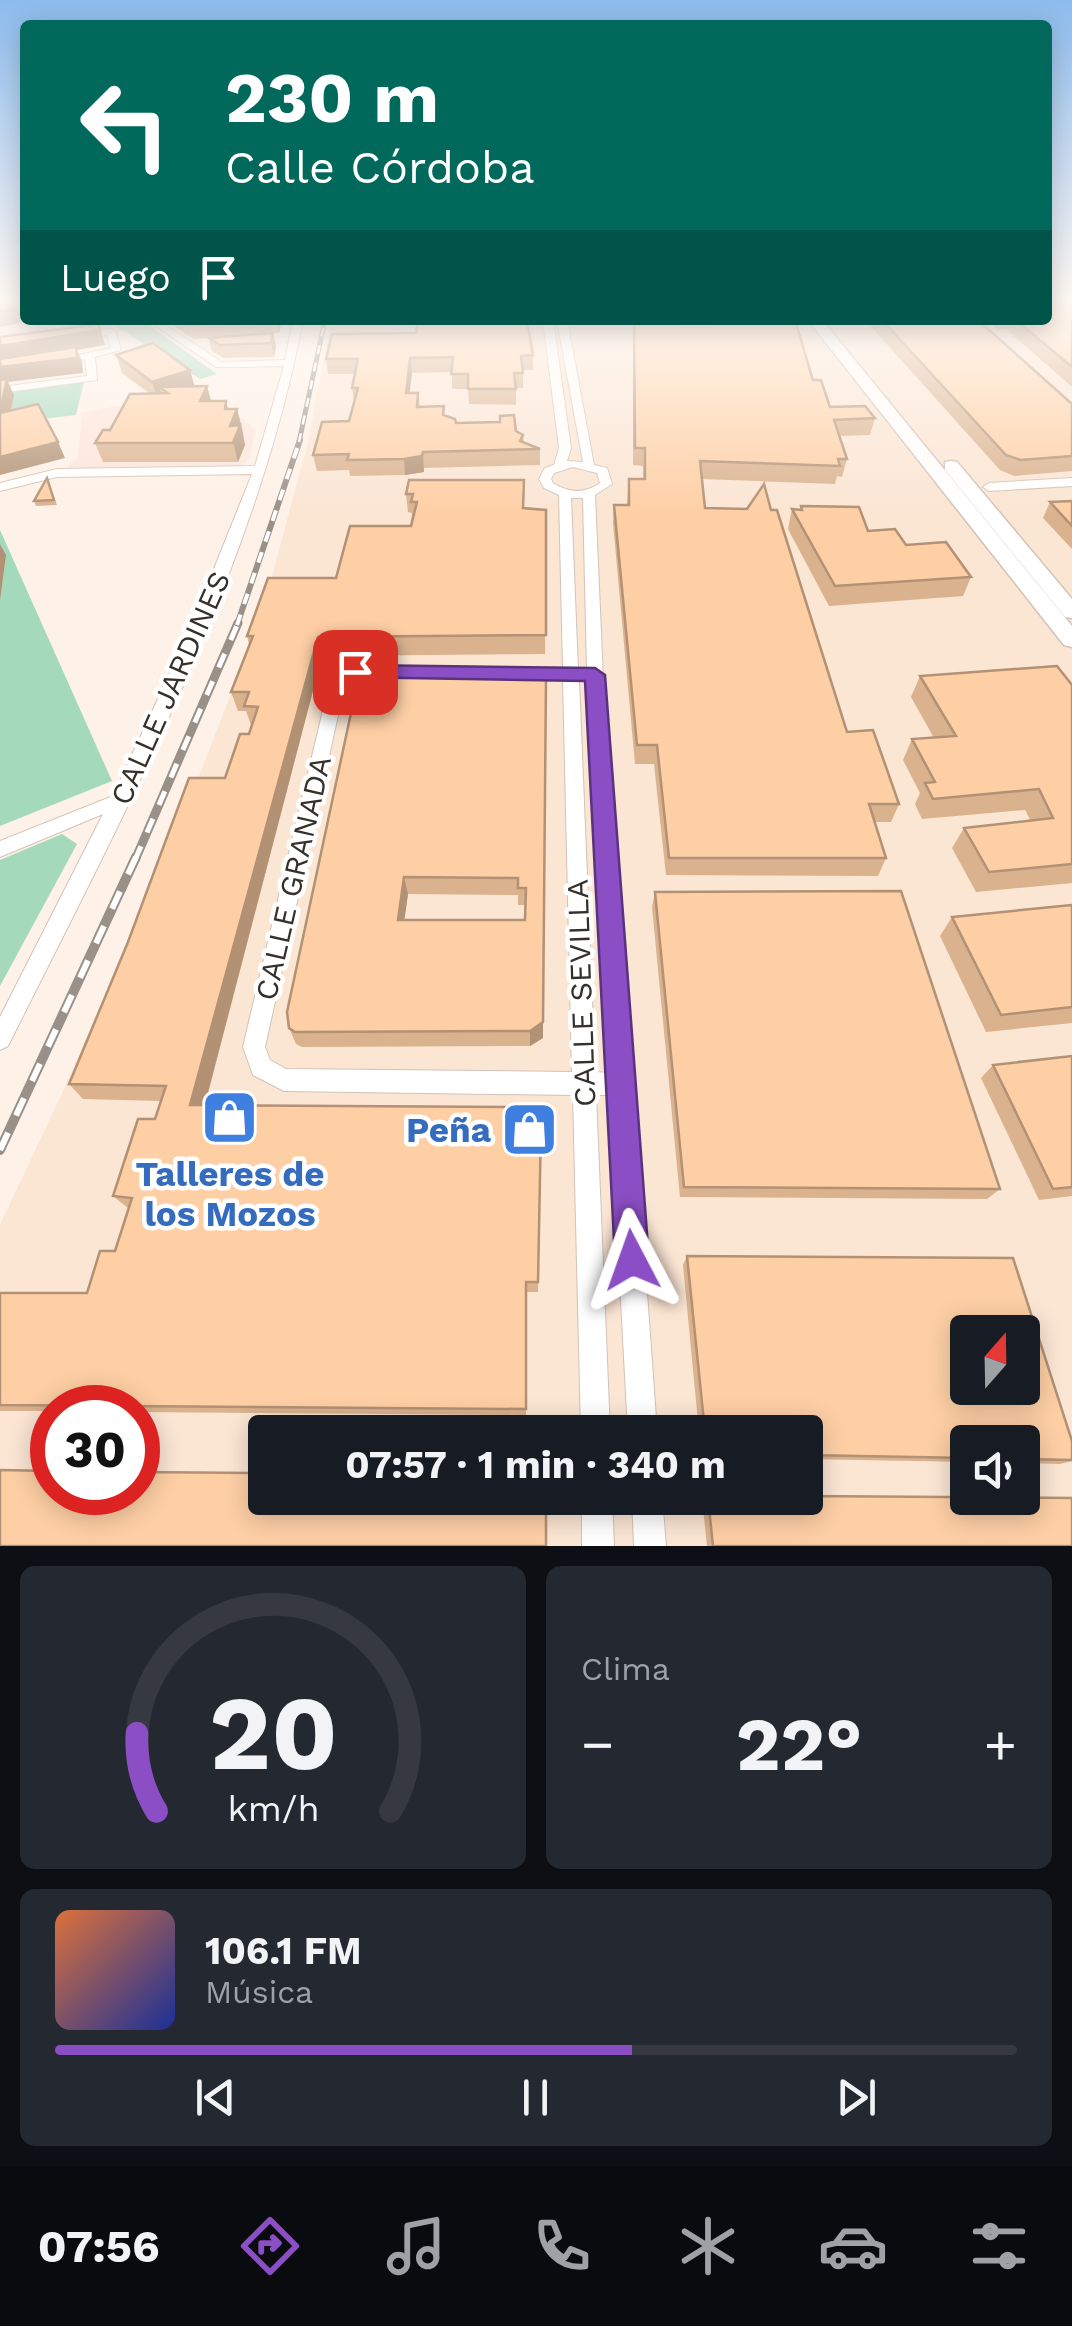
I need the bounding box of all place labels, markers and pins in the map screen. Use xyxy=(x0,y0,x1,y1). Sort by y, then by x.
pin xyxy=(313,630,398,715)
shop icon: Talleres de los Mozos xyxy=(200,1088,260,1148)
shop icon: Peña xyxy=(500,1100,560,1160)
place label: Peña xyxy=(406,1109,492,1151)
place label: Talleres de los Mozos xyxy=(135,1153,325,1235)

